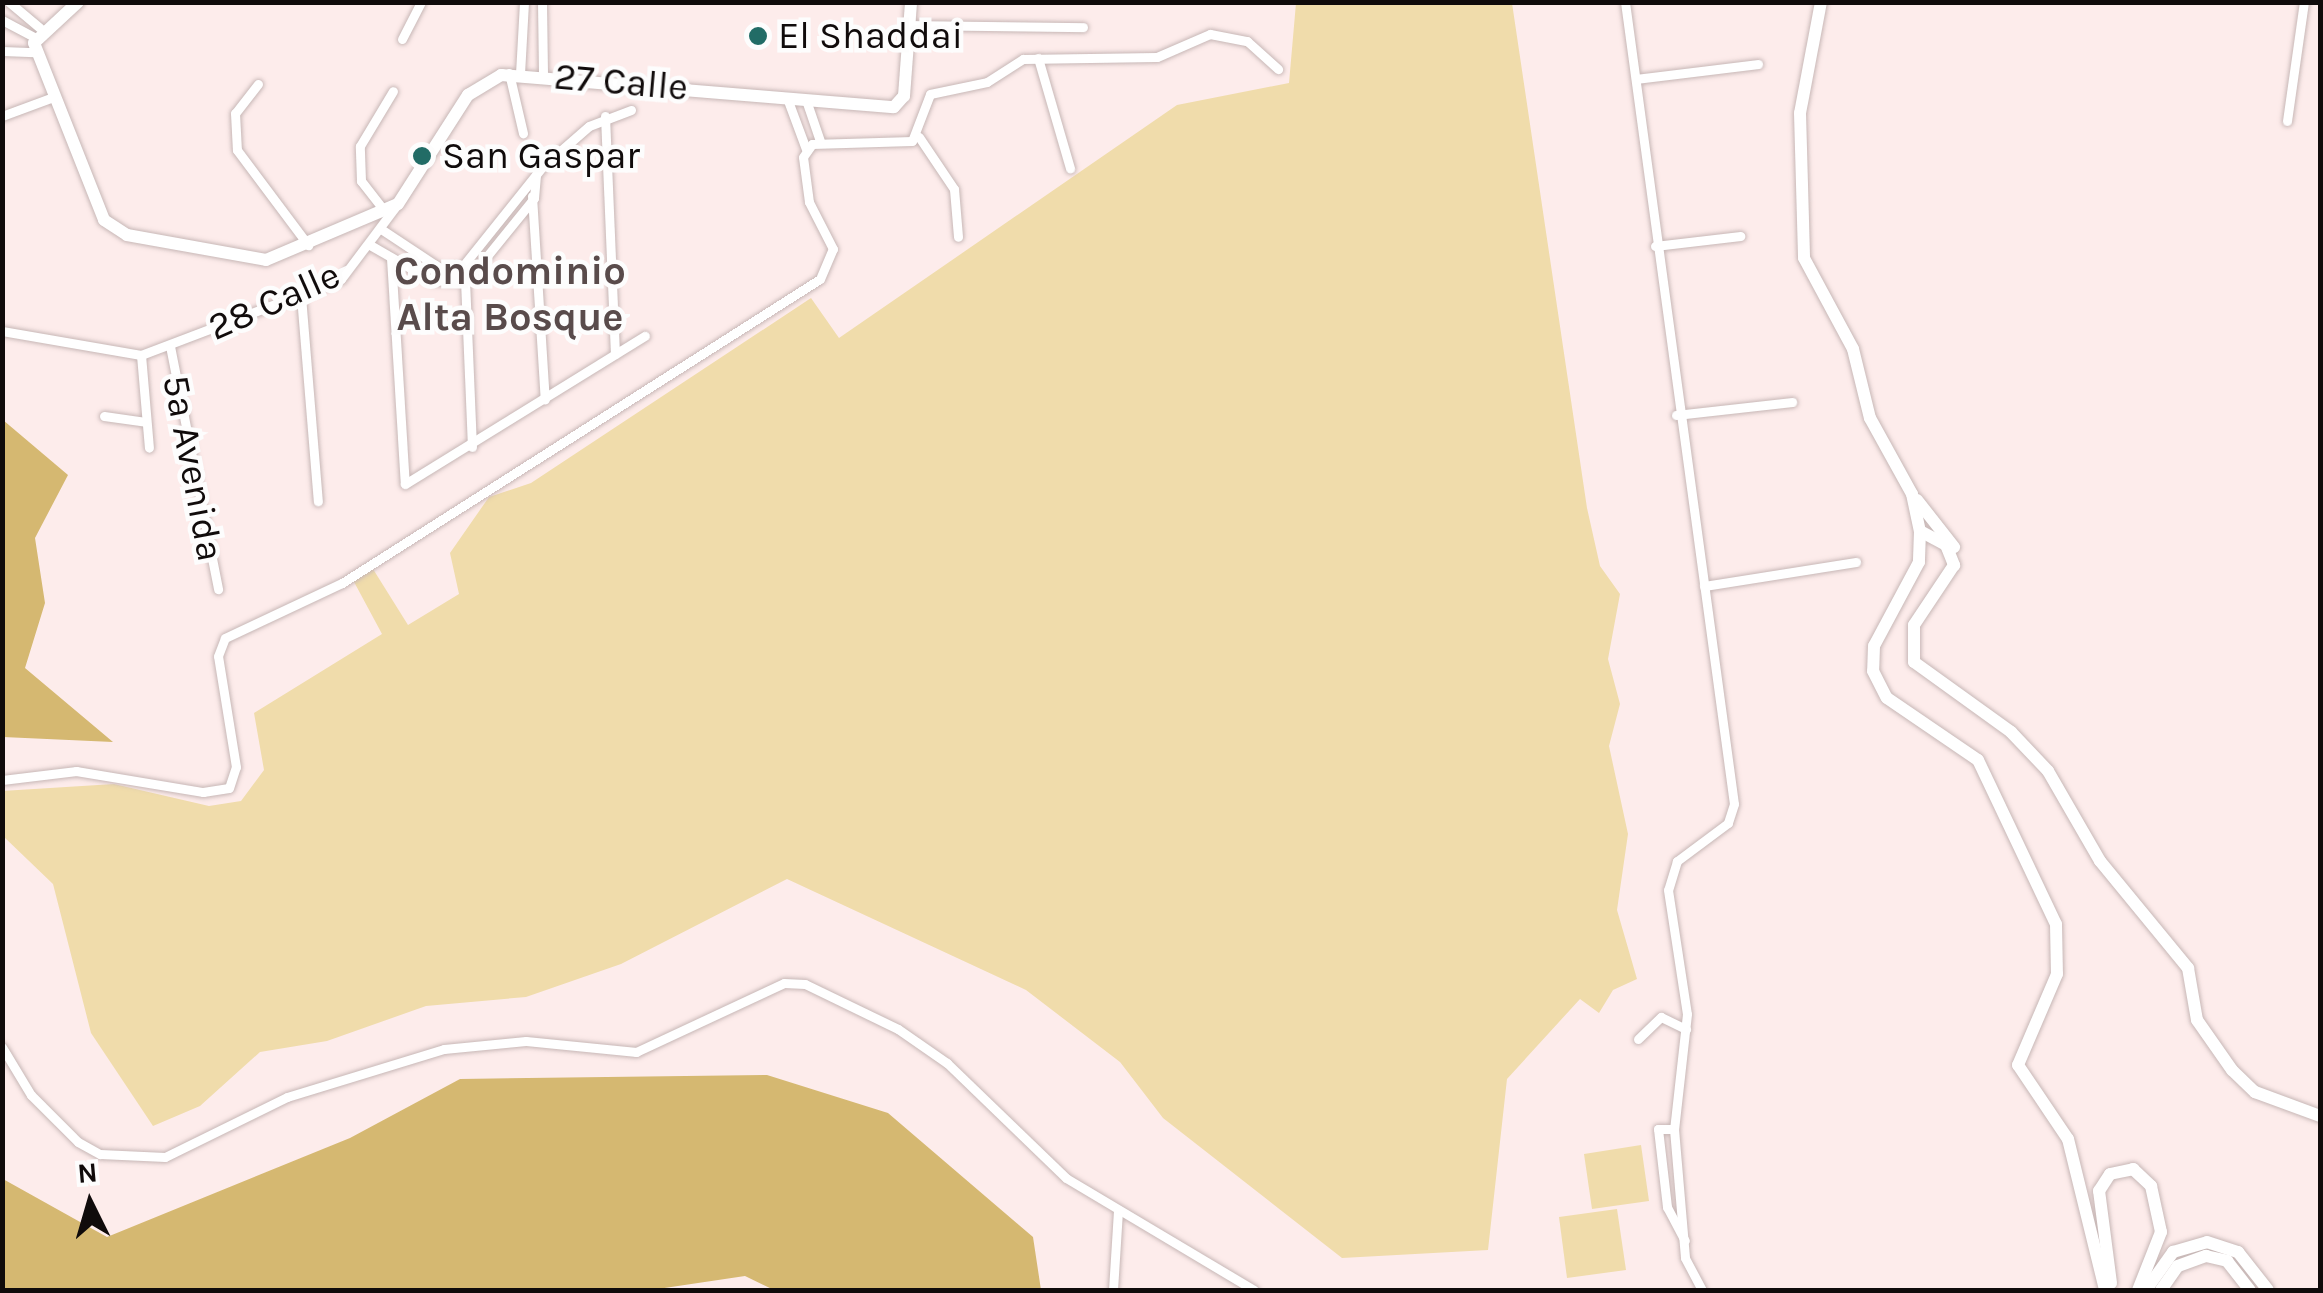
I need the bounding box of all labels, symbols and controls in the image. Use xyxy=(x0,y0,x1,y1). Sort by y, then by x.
place label: El Shaddai xyxy=(778,13,963,59)
marker: El Shaddai xyxy=(747,25,769,47)
street label: 27 Calle xyxy=(552,53,690,111)
place label: San Gaspar xyxy=(442,133,640,179)
marker: San Gaspar xyxy=(411,145,433,167)
district label: Condominio Alta Bosque xyxy=(394,247,626,341)
street label: 28 Calle xyxy=(201,252,347,350)
street label: 5a Avenida xyxy=(153,371,233,565)
north arrow xyxy=(40,1153,140,1253)
text: N xyxy=(76,1155,99,1190)

